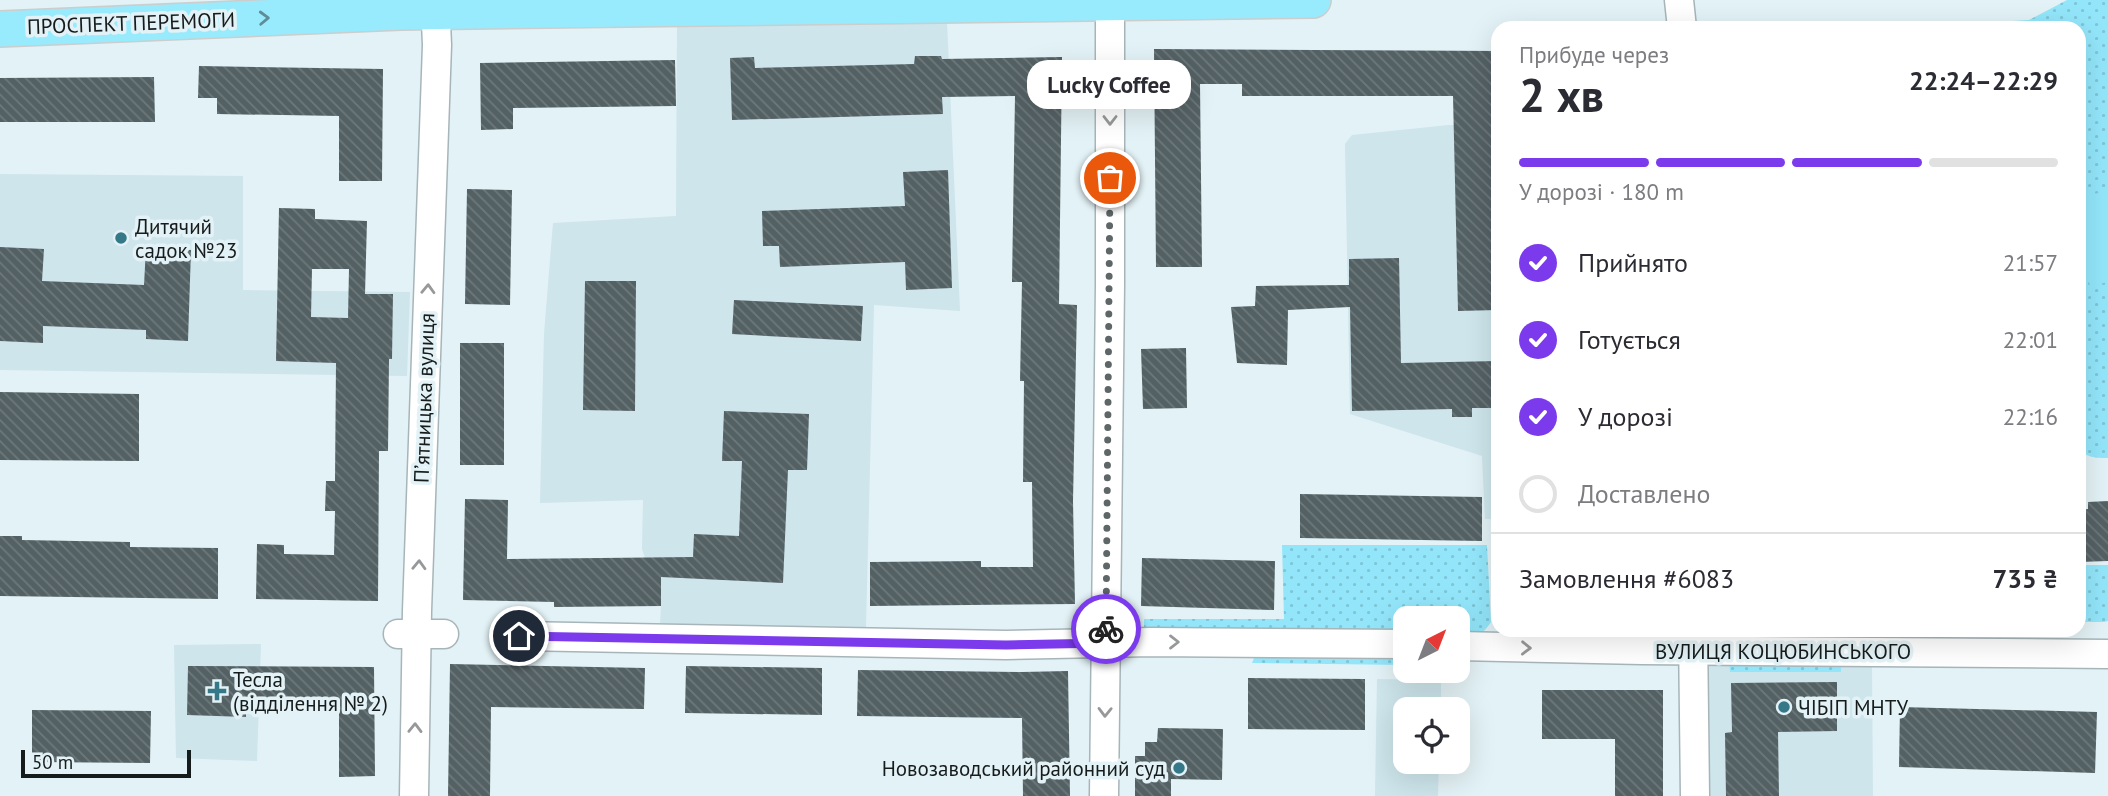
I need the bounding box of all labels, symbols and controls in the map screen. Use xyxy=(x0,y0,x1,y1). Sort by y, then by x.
street label: ПРОСПЕКТ ПЕРЕМОГИ xyxy=(26,6,236,40)
one-way arrow xyxy=(259,10,270,25)
text: Прибуде через xyxy=(1519,40,1669,69)
callout: Lucky Coffee xyxy=(1028,59,1192,108)
text: 22:24–22:29 xyxy=(1909,64,2058,97)
text: 2 хв xyxy=(1519,65,1604,125)
text: Lucky Coffee xyxy=(1047,70,1171,99)
one-way arrow xyxy=(1102,116,1118,126)
pin xyxy=(1080,148,1140,208)
icon: bag xyxy=(1091,159,1129,197)
text: У дорозі · 180 m xyxy=(1519,177,1684,206)
place label: Дитячий садок №23 xyxy=(135,213,238,264)
marker: Дитячий садок №23 xyxy=(113,230,129,246)
icon: check xyxy=(1519,244,1557,282)
text: Прийнято xyxy=(1578,246,1688,279)
text: 21:57 xyxy=(2003,248,2058,277)
one-way arrow xyxy=(421,283,436,294)
street label: Пʼятницька вулиця xyxy=(408,313,440,483)
icon: check xyxy=(1519,321,1557,359)
text: Готується xyxy=(1578,323,1681,356)
text: 22:01 xyxy=(2003,325,2058,354)
icon: check xyxy=(1519,398,1557,436)
text: У дорозі xyxy=(1578,400,1673,433)
text: 22:16 xyxy=(2003,402,2058,431)
text: Доставлено xyxy=(1578,477,1711,510)
one-way arrow xyxy=(411,560,426,571)
text: Замовлення #6083 xyxy=(1519,562,1734,595)
text: 735 ₴ xyxy=(1992,562,2058,595)
courier xyxy=(1071,594,1141,664)
pin xyxy=(489,606,549,666)
north arrow xyxy=(1393,606,1470,682)
map controls xyxy=(1393,606,1470,774)
icon: bike xyxy=(1087,610,1125,648)
icon: home xyxy=(500,617,538,655)
one-way arrow xyxy=(1169,634,1180,650)
street label: ВУЛИЦЯ КОЦЮБИНСЬКОГО xyxy=(1655,638,1911,665)
one-way arrow xyxy=(1521,640,1532,656)
place label: Тесла (відділення № 2) xyxy=(233,666,388,717)
marker: Тесла (відділення № 2) xyxy=(207,681,227,701)
place label: ЧІБІП МНТУ xyxy=(1798,694,1908,721)
button: locate xyxy=(1393,697,1470,774)
marker: ЧІБІП МНТУ xyxy=(1776,699,1792,715)
one-way arrow xyxy=(1097,707,1113,717)
one-way arrow xyxy=(407,722,423,733)
scale bar xyxy=(21,747,191,779)
text: 50 m xyxy=(32,750,73,774)
place label: Новозаводський районний суд xyxy=(882,755,1165,782)
marker: Новозаводський районний суд xyxy=(1171,760,1187,776)

